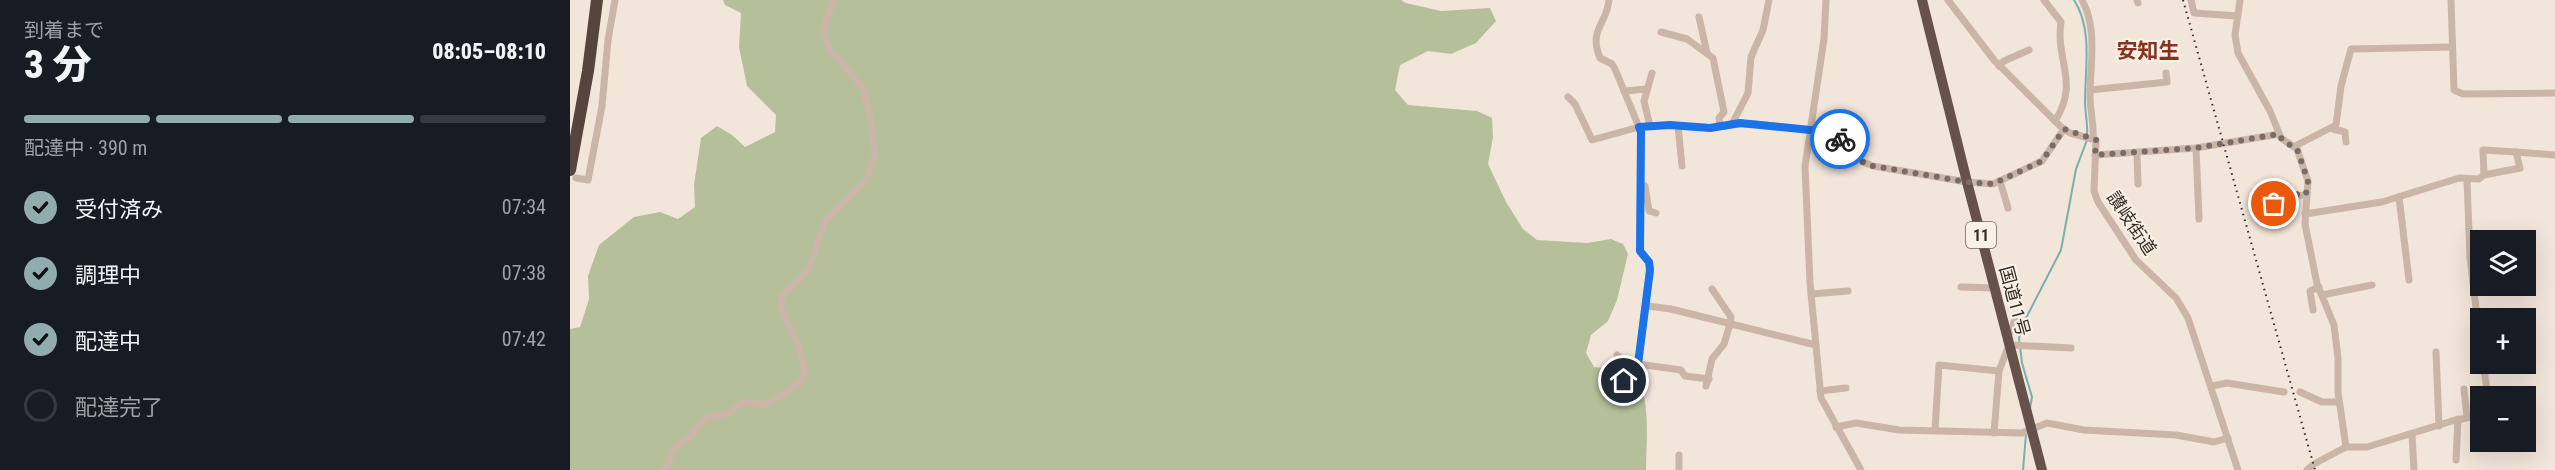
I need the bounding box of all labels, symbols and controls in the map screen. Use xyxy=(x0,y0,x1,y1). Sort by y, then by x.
text: 到着まで xyxy=(24,18,104,42)
text: 08:05–08:10 xyxy=(432,39,546,64)
district label: 安知生 xyxy=(2117,39,2180,63)
text: 3 分 xyxy=(24,42,92,88)
courier xyxy=(1810,109,1870,169)
icon: bike xyxy=(1824,123,1857,156)
text: 配達中 · 390 m xyxy=(24,136,147,160)
pin xyxy=(2248,178,2299,229)
street label: 讃岐街道 xyxy=(2103,187,2161,259)
icon: bag xyxy=(2257,187,2290,220)
icon: check xyxy=(24,191,57,224)
text: 07:34 xyxy=(502,195,546,219)
text: 受付済み xyxy=(75,197,163,222)
road number: 11 xyxy=(1966,222,1996,248)
map controls xyxy=(2470,230,2536,452)
button: layers xyxy=(2470,230,2536,296)
icon: check xyxy=(24,257,57,290)
text: 07:38 xyxy=(502,261,546,285)
text: 調理中 xyxy=(75,263,141,288)
street label: 国道11号 xyxy=(1996,264,2034,338)
button: + xyxy=(2470,308,2536,374)
icon: check xyxy=(24,323,57,356)
text: 07:42 xyxy=(502,327,546,351)
text: 配達中 xyxy=(75,329,141,354)
pin xyxy=(1598,355,1649,406)
icon: home xyxy=(1607,364,1640,397)
button: − xyxy=(2470,386,2536,452)
text: 配達完了 xyxy=(75,395,163,420)

